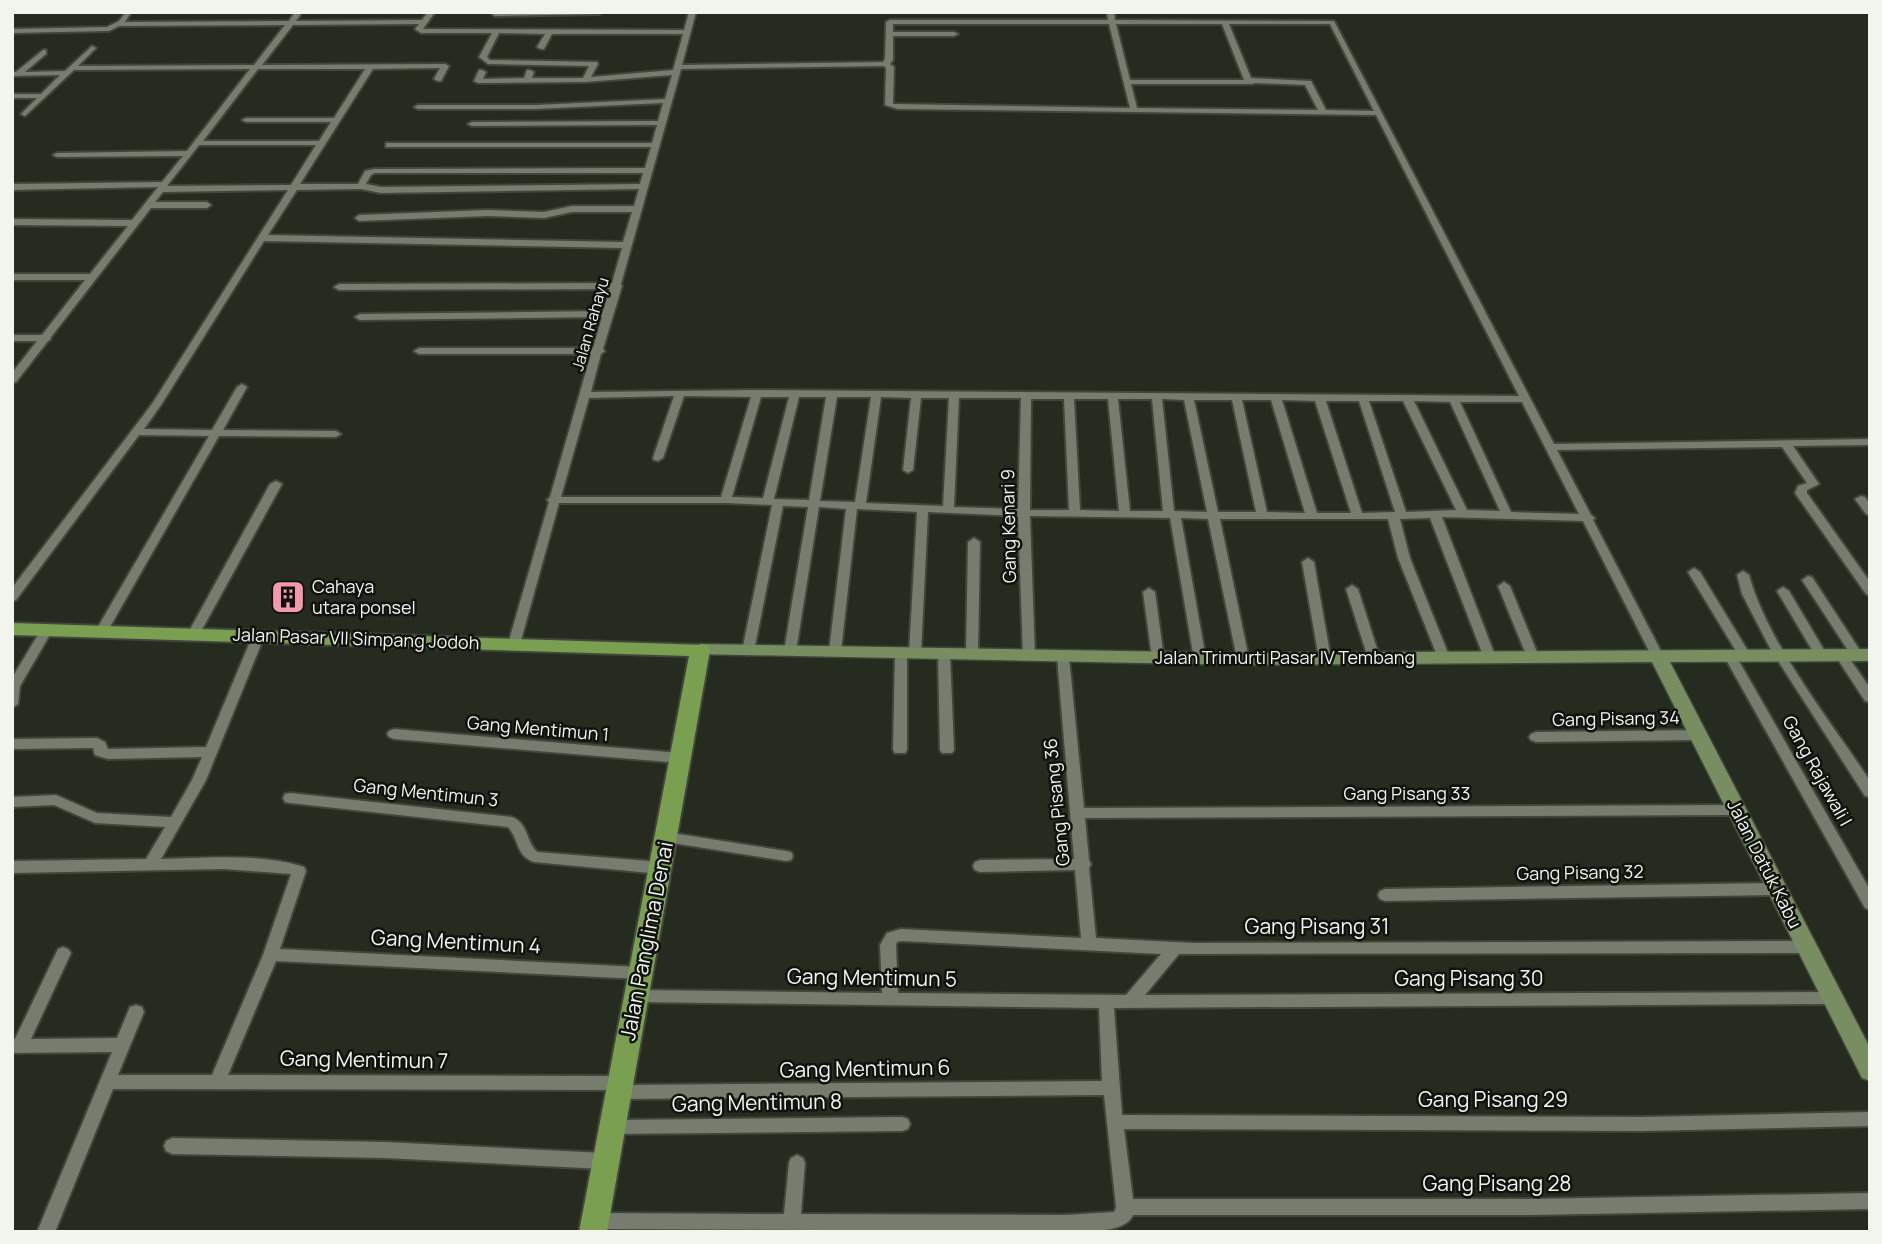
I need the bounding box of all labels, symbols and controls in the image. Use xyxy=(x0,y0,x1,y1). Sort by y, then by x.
street label: Jalan Rahayu xyxy=(566,275,614,373)
street label: Gang Kenari 9 xyxy=(995,469,1021,583)
place label: Cahaya utara ponsel xyxy=(312,574,416,619)
building icon: Cahaya utara ponsel xyxy=(269,578,307,616)
street label: Jalan Pasar VII Simpang Jodoh xyxy=(232,622,480,654)
street label: Jalan Trimurti Pasar IV Tembang xyxy=(1155,645,1415,669)
street label: Gang Pisang 34 xyxy=(1552,705,1680,731)
street label: Gang Mentimun 1 xyxy=(466,710,610,746)
street label: Gang Rajawali I xyxy=(1778,711,1858,830)
street label: Gang Pisang 36 xyxy=(1037,737,1075,867)
street label: Gang Mentimun 3 xyxy=(353,772,500,812)
street label: Gang Pisang 33 xyxy=(1343,781,1471,805)
street label: Jalan Datuk Kabu xyxy=(1722,795,1808,932)
street label: Jalan Panglima Denai xyxy=(613,839,679,1043)
street label: Gang Pisang 32 xyxy=(1516,859,1644,885)
street label: Gang Pisang 31 xyxy=(1245,912,1389,940)
street label: Gang Mentimun 4 xyxy=(370,923,542,959)
street label: Gang Mentimun 5 xyxy=(787,962,957,992)
street label: Gang Pisang 30 xyxy=(1394,964,1544,992)
street label: Gang Mentimun 7 xyxy=(280,1044,448,1074)
street label: Gang Mentimun 6 xyxy=(779,1053,951,1083)
street label: Gang Pisang 29 xyxy=(1418,1085,1568,1113)
street label: Gang Mentimun 8 xyxy=(672,1087,842,1117)
street label: Gang Pisang 28 xyxy=(1422,1169,1572,1197)

